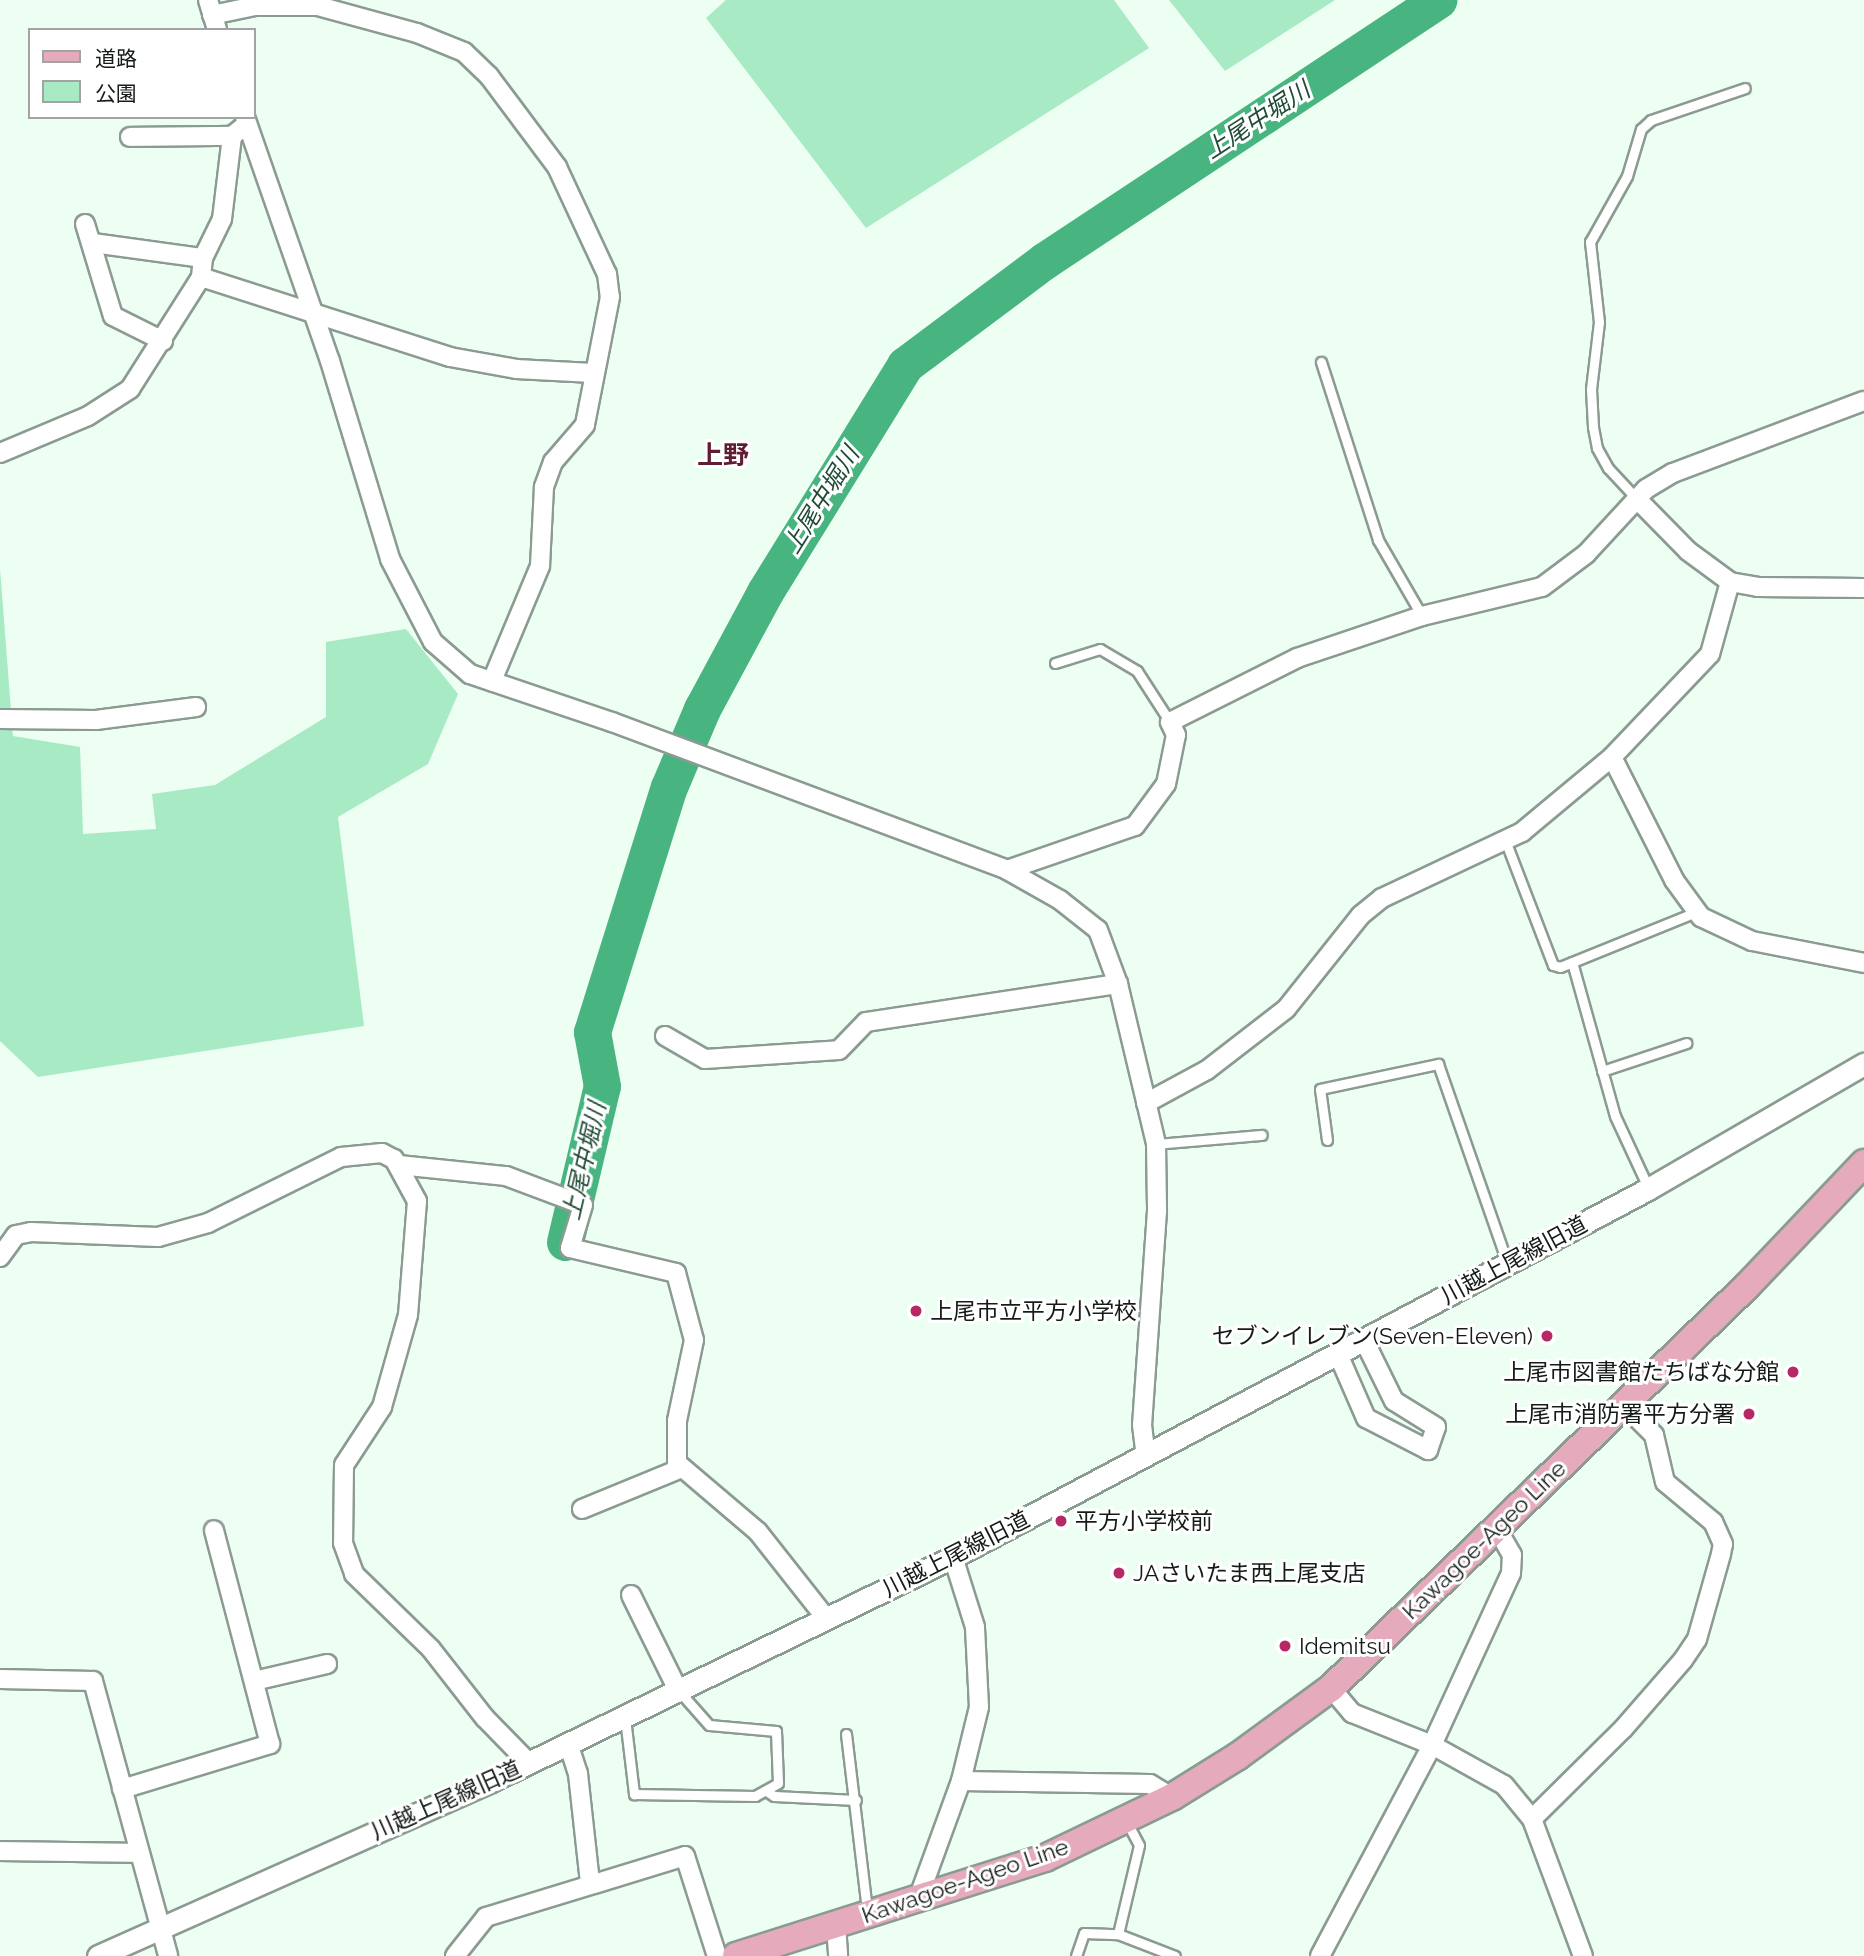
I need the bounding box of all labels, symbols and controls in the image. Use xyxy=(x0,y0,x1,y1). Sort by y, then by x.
legend xyxy=(28,28,256,119)
text: 道路 xyxy=(95,46,137,71)
water label: 上尾中堀川 xyxy=(1199,75,1315,165)
text: 公園 xyxy=(95,81,137,106)
district label: 上野 xyxy=(697,440,749,472)
water label: 上尾中堀川 xyxy=(777,441,865,559)
water label: 上尾中堀川 xyxy=(556,1099,612,1223)
street label: 川越上尾線旧道 xyxy=(1436,1210,1592,1310)
place label: 上尾市立平方小学校 xyxy=(930,1297,1137,1325)
marker: 上尾市立平方小学校 xyxy=(908,1303,924,1319)
place label: セブンイレブン(Seven-Eleven) xyxy=(1212,1322,1533,1350)
marker: セブンイレブン(Seven-Eleven) xyxy=(1539,1328,1555,1344)
place label: 上尾市図書館たちばな分館 xyxy=(1503,1358,1779,1386)
marker: 上尾市図書館たちばな分館 xyxy=(1785,1364,1801,1380)
place label: 上尾市消防署平方分署 xyxy=(1505,1400,1735,1428)
marker: 上尾市消防署平方分署 xyxy=(1741,1406,1757,1422)
street label: Kawagoe-Ageo Line xyxy=(1396,1455,1572,1625)
street label: 川越上尾線旧道 xyxy=(878,1505,1034,1603)
place label: 平方小学校前 xyxy=(1075,1507,1213,1535)
marker: 平方小学校前 xyxy=(1053,1513,1069,1529)
place label: JAさいたま西上尾支店 xyxy=(1133,1559,1366,1587)
marker: JAさいたま西上尾支店 xyxy=(1111,1565,1127,1581)
place label: Idemitsu xyxy=(1299,1632,1391,1660)
marker: Idemitsu xyxy=(1277,1638,1293,1654)
street label: 川越上尾線旧道 xyxy=(367,1755,525,1845)
street label: Kawagoe-Ageo Line xyxy=(858,1833,1072,1929)

